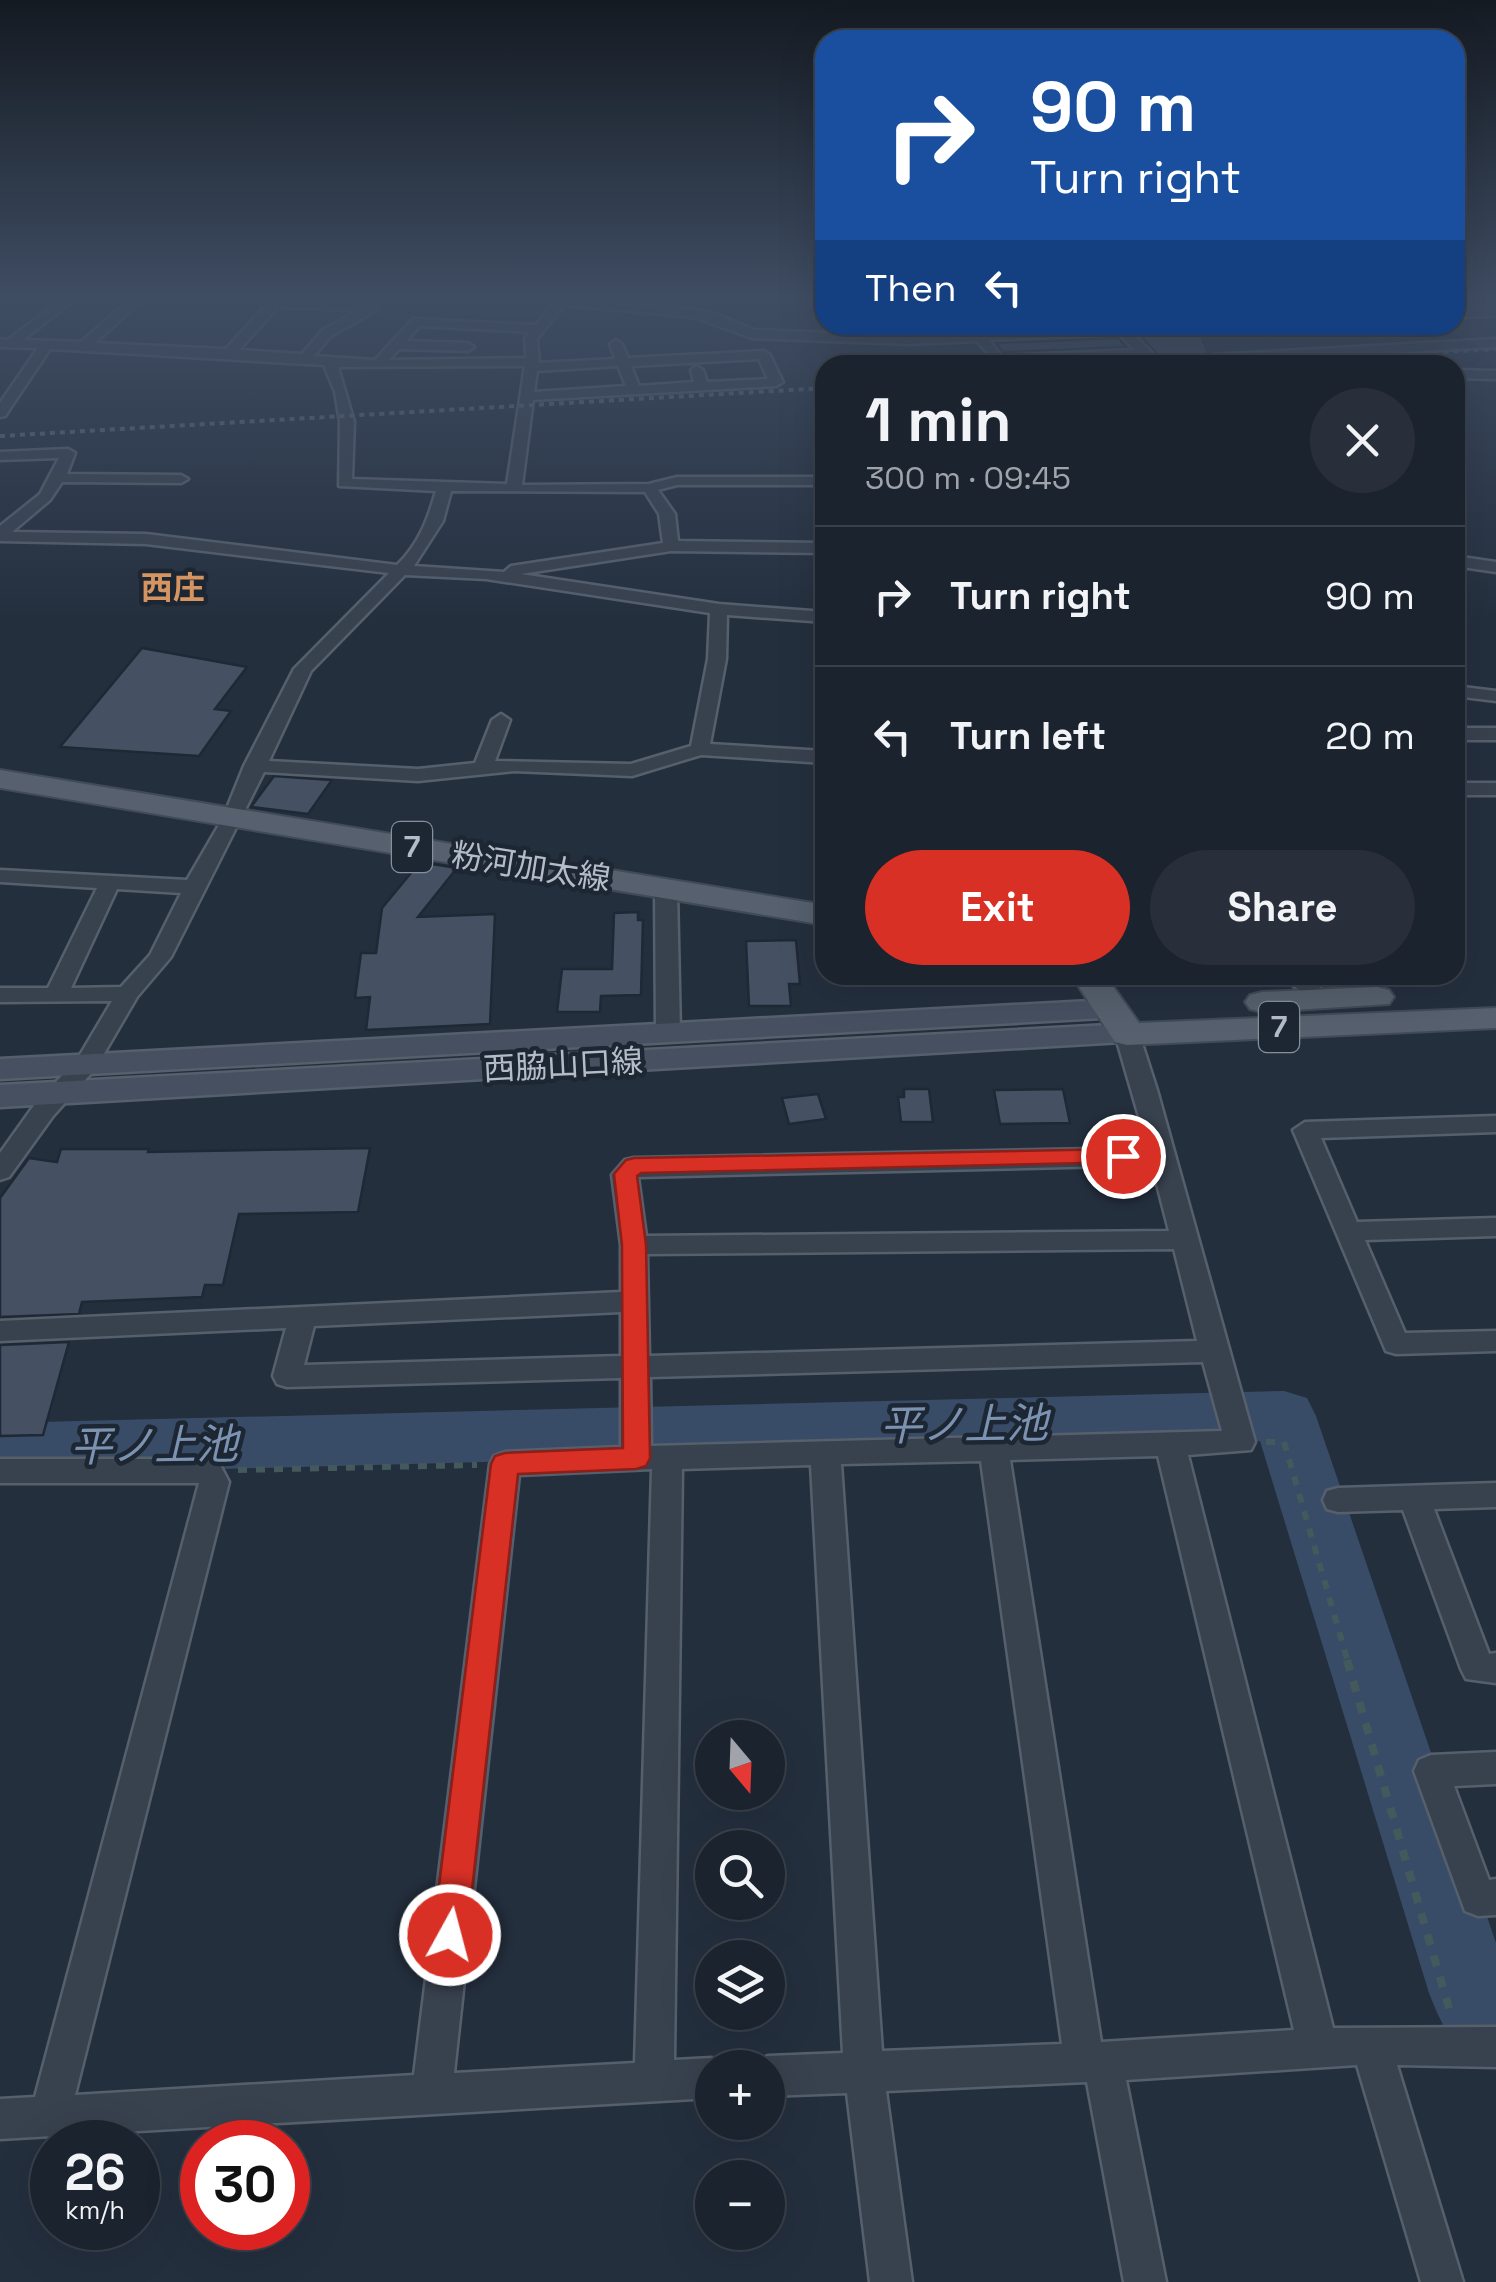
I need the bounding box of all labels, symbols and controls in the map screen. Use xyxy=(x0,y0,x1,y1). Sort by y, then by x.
text: 90 m xyxy=(1030,62,1196,151)
icon: right xyxy=(865,70,995,200)
text: Turn right xyxy=(1030,149,1241,206)
icon: left xyxy=(976,260,1031,315)
text: Then xyxy=(865,264,956,312)
text: 1 min xyxy=(865,382,1012,459)
button: close xyxy=(1310,388,1415,493)
text: 300 m · 09:45 xyxy=(865,458,1071,498)
district label: 西庄 xyxy=(141,568,205,608)
icon: right xyxy=(865,569,920,624)
text: Turn right xyxy=(950,572,1131,620)
text: 90 m xyxy=(1325,572,1415,620)
icon: left xyxy=(865,709,920,764)
text: Turn left xyxy=(950,712,1106,760)
text: 20 m xyxy=(1325,712,1415,760)
road number: 7 xyxy=(392,822,432,872)
street label: 粉河加太線 xyxy=(449,835,613,899)
button: Exit xyxy=(865,850,1130,965)
button: Share xyxy=(1150,850,1415,965)
road number: 7 xyxy=(1259,1002,1299,1052)
street label: 西脇山口線 xyxy=(482,1041,644,1089)
pin xyxy=(1081,1114,1166,1199)
icon: arrive xyxy=(1096,1129,1151,1184)
water label: 平ノ上池 xyxy=(880,1396,1052,1452)
water label: 平ノ上池 xyxy=(70,1417,242,1473)
north arrow xyxy=(695,1720,785,1810)
map controls xyxy=(695,1720,785,2250)
button: search xyxy=(695,1830,785,1920)
position arrow xyxy=(398,1883,502,1987)
button: layers xyxy=(695,1940,785,2030)
button: + xyxy=(695,2050,785,2140)
speed limit sign: 30 xyxy=(180,2120,310,2250)
text: 26 xyxy=(65,2141,125,2205)
button: − xyxy=(695,2160,785,2250)
text: km/h xyxy=(65,2194,125,2226)

